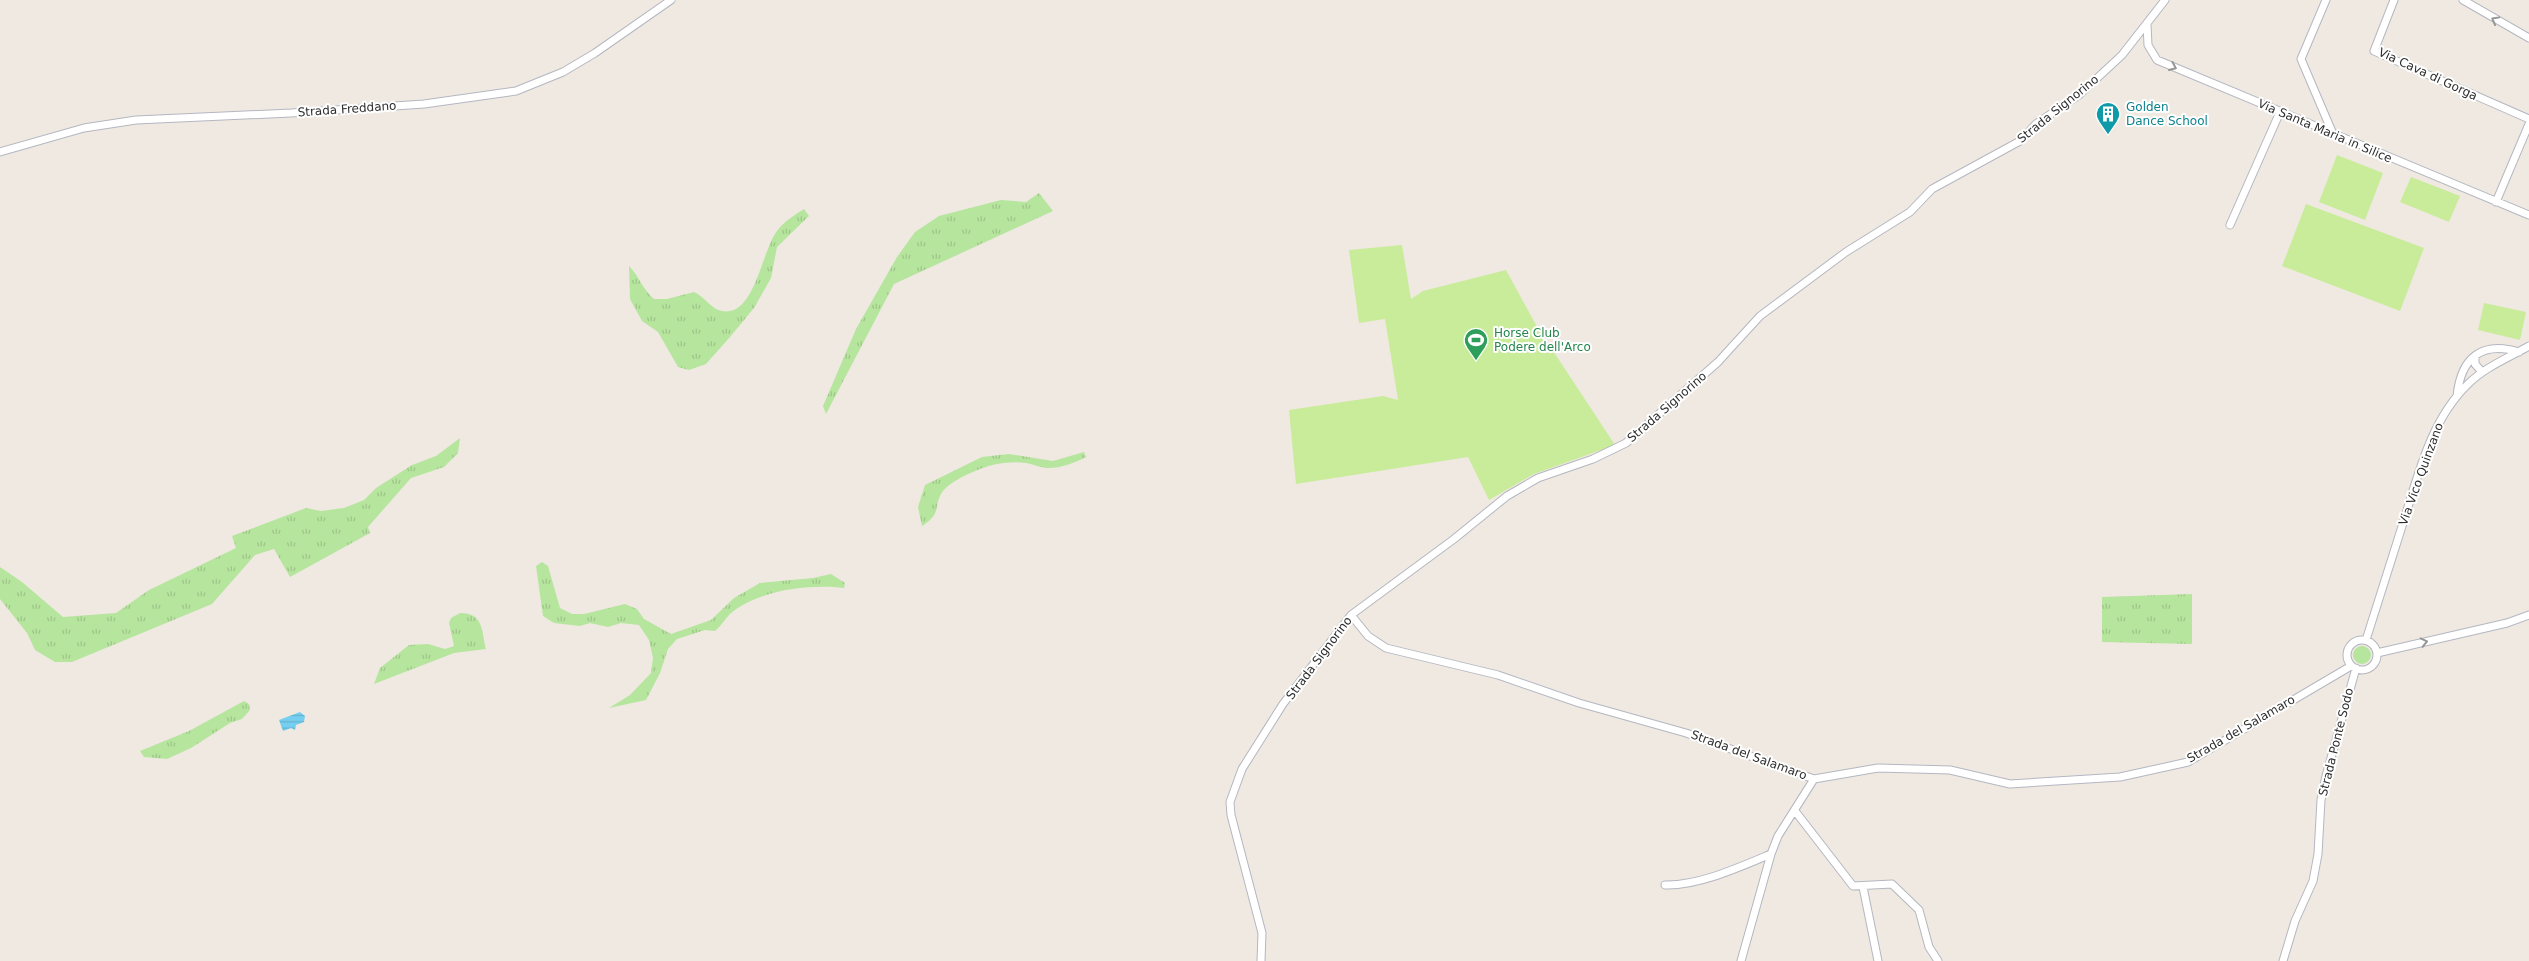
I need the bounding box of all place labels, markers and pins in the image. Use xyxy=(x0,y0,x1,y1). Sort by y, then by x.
place label: Golden Dance School xyxy=(2126,100,2208,128)
building icon: Golden Dance School xyxy=(2095,101,2121,135)
place label: Horse Club Podere dell'Arco xyxy=(1494,326,1591,354)
sports icon: Horse Club Podere dell'Arco xyxy=(1463,327,1489,361)

